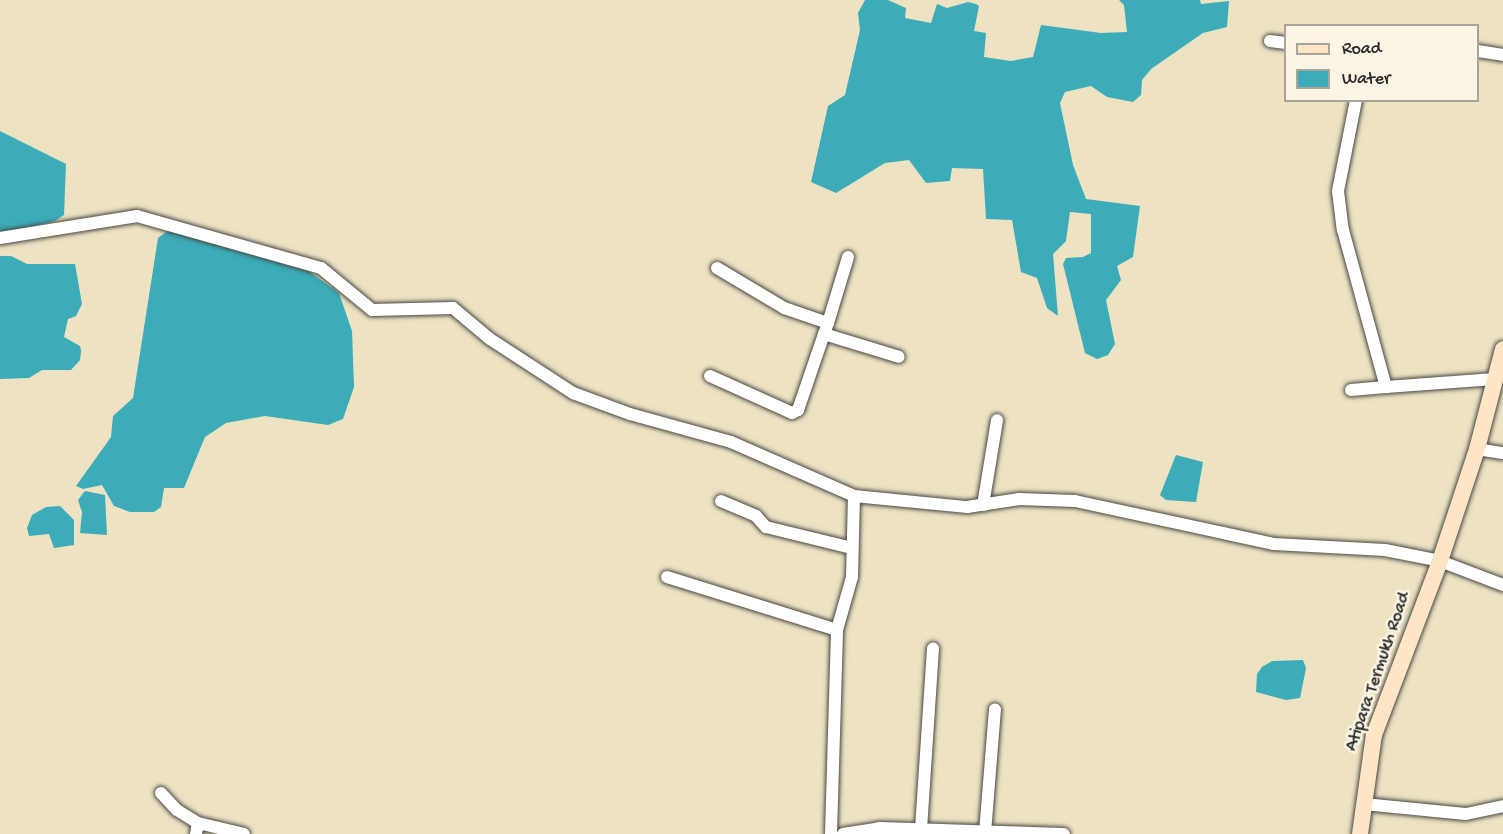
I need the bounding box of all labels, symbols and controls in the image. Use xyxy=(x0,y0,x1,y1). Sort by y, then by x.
legend xyxy=(1284,24,1479,102)
text: Road xyxy=(1342,39,1381,60)
text: Water xyxy=(1342,69,1390,90)
street label: Atipara Termukh Road xyxy=(1342,590,1416,754)

